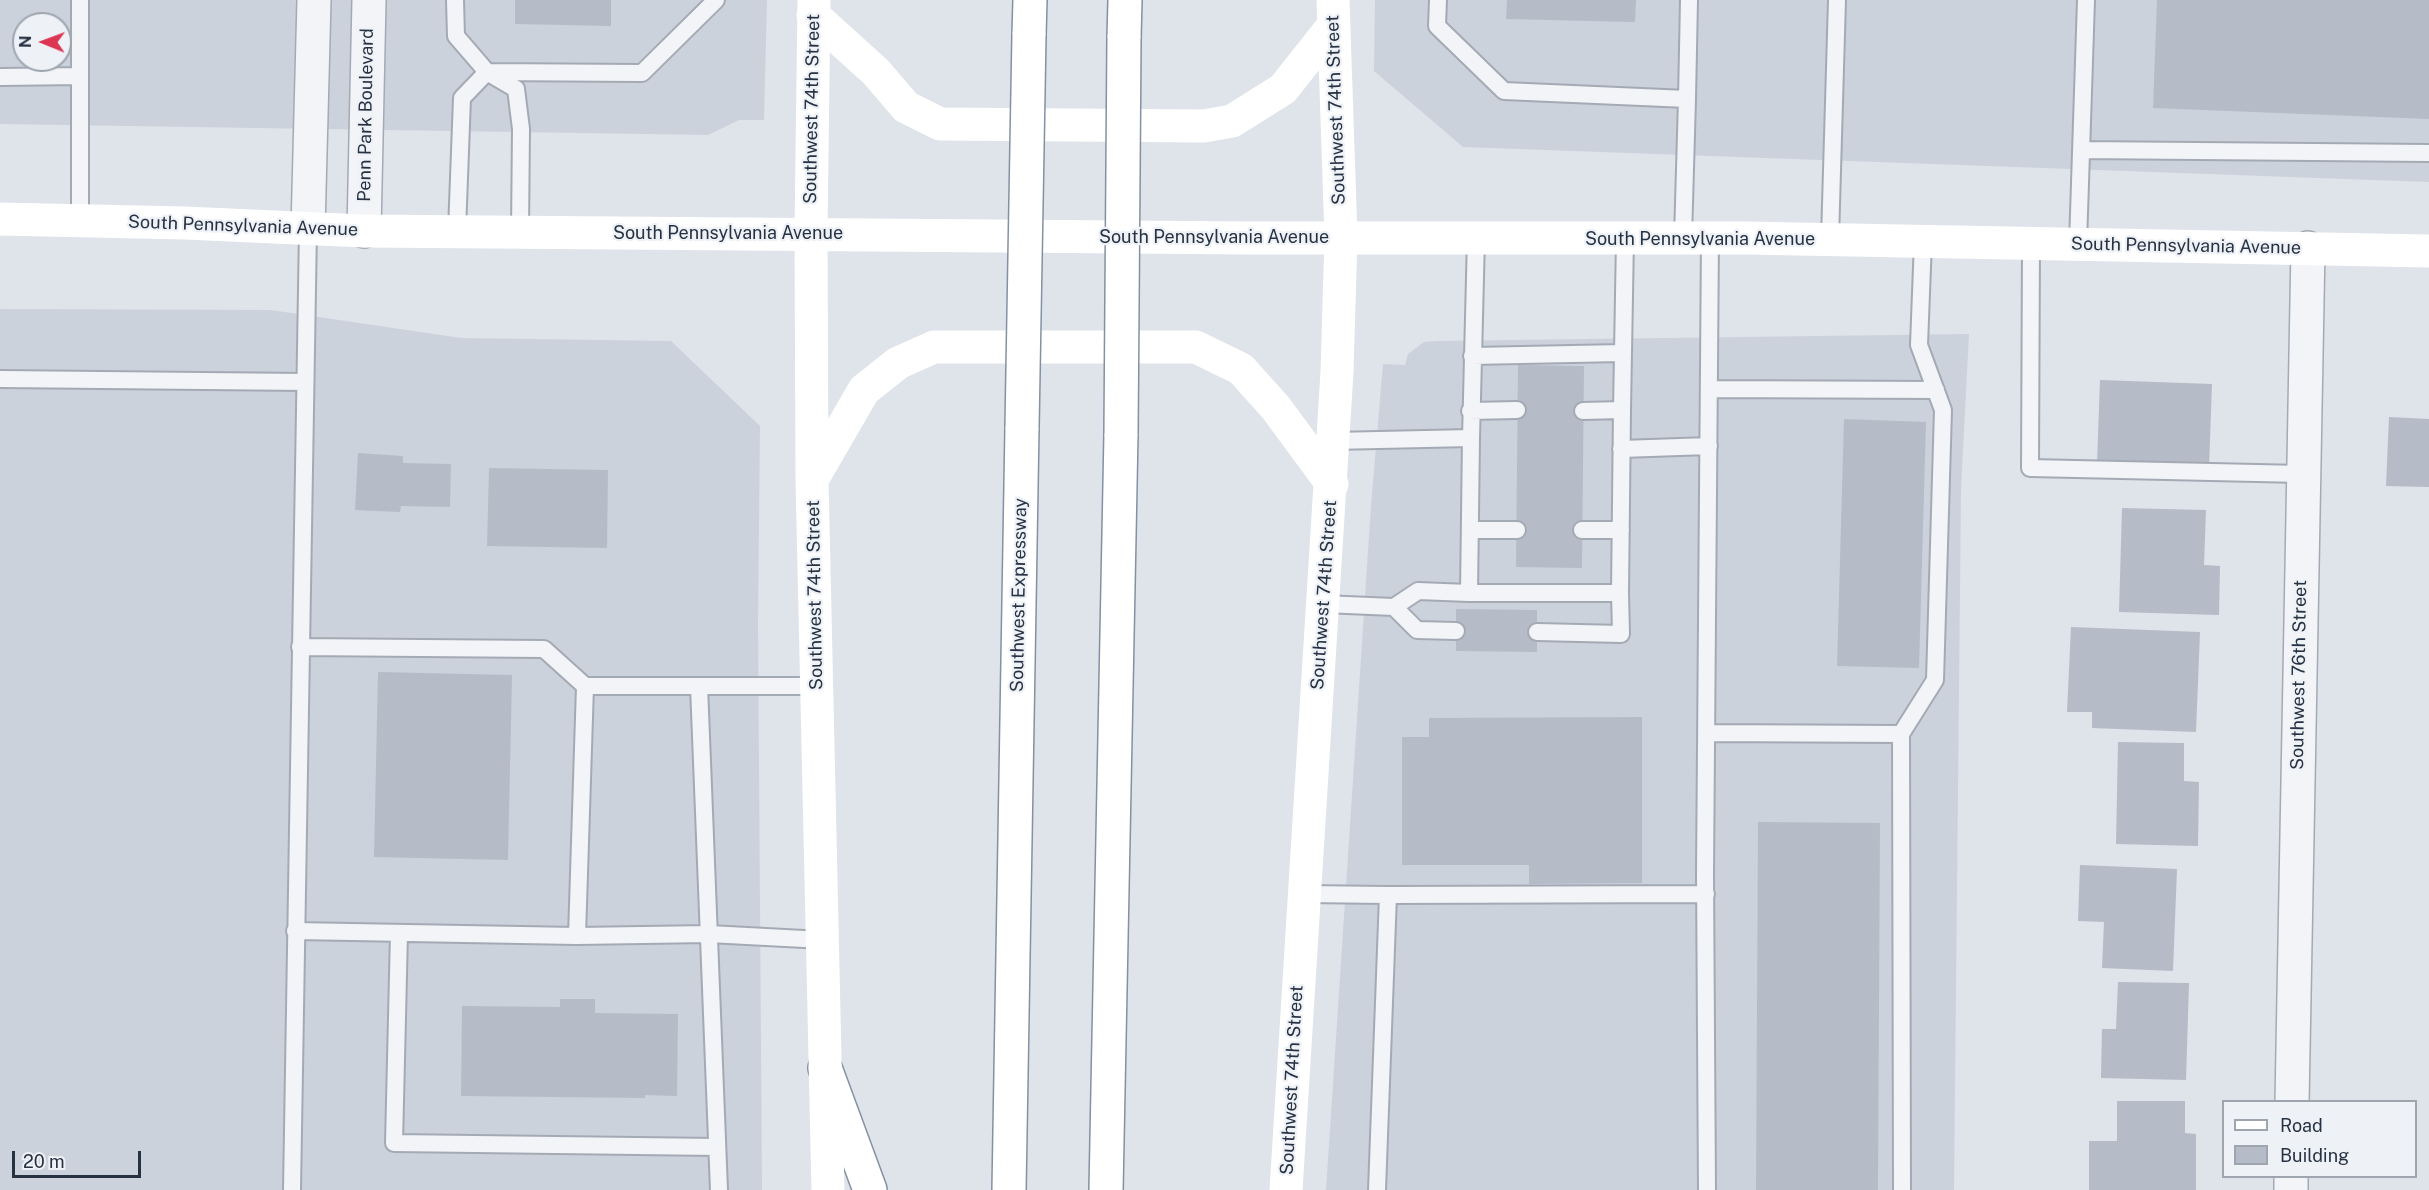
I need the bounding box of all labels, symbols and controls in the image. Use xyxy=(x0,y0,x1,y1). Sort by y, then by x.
north arrow xyxy=(12,12,72,72)
street label: Southwest 74th Street xyxy=(800,14,824,204)
street label: Southwest 74th Street xyxy=(1322,15,1350,205)
street label: Penn Park Boulevard xyxy=(354,28,378,202)
text: N xyxy=(16,35,35,48)
street label: South Pennsylvania Avenue xyxy=(128,211,358,241)
street label: South Pennsylvania Avenue xyxy=(613,222,843,244)
street label: South Pennsylvania Avenue xyxy=(1099,226,1329,248)
street label: South Pennsylvania Avenue xyxy=(1585,228,1815,250)
street label: South Pennsylvania Avenue xyxy=(2071,233,2301,259)
street label: Southwest Expressway xyxy=(1007,498,1031,692)
street label: Southwest 74th Street xyxy=(1307,499,1341,691)
street label: Southwest 74th Street xyxy=(803,500,827,690)
street label: Southwest 76th Street xyxy=(2287,580,2311,770)
street label: Southwest 74th Street xyxy=(1276,985,1308,1175)
legend xyxy=(2222,1100,2417,1178)
text: Road xyxy=(2280,1115,2323,1136)
scale bar xyxy=(15,1139,144,1177)
text: Building xyxy=(2280,1145,2349,1166)
text: 20 m xyxy=(23,1151,65,1172)

